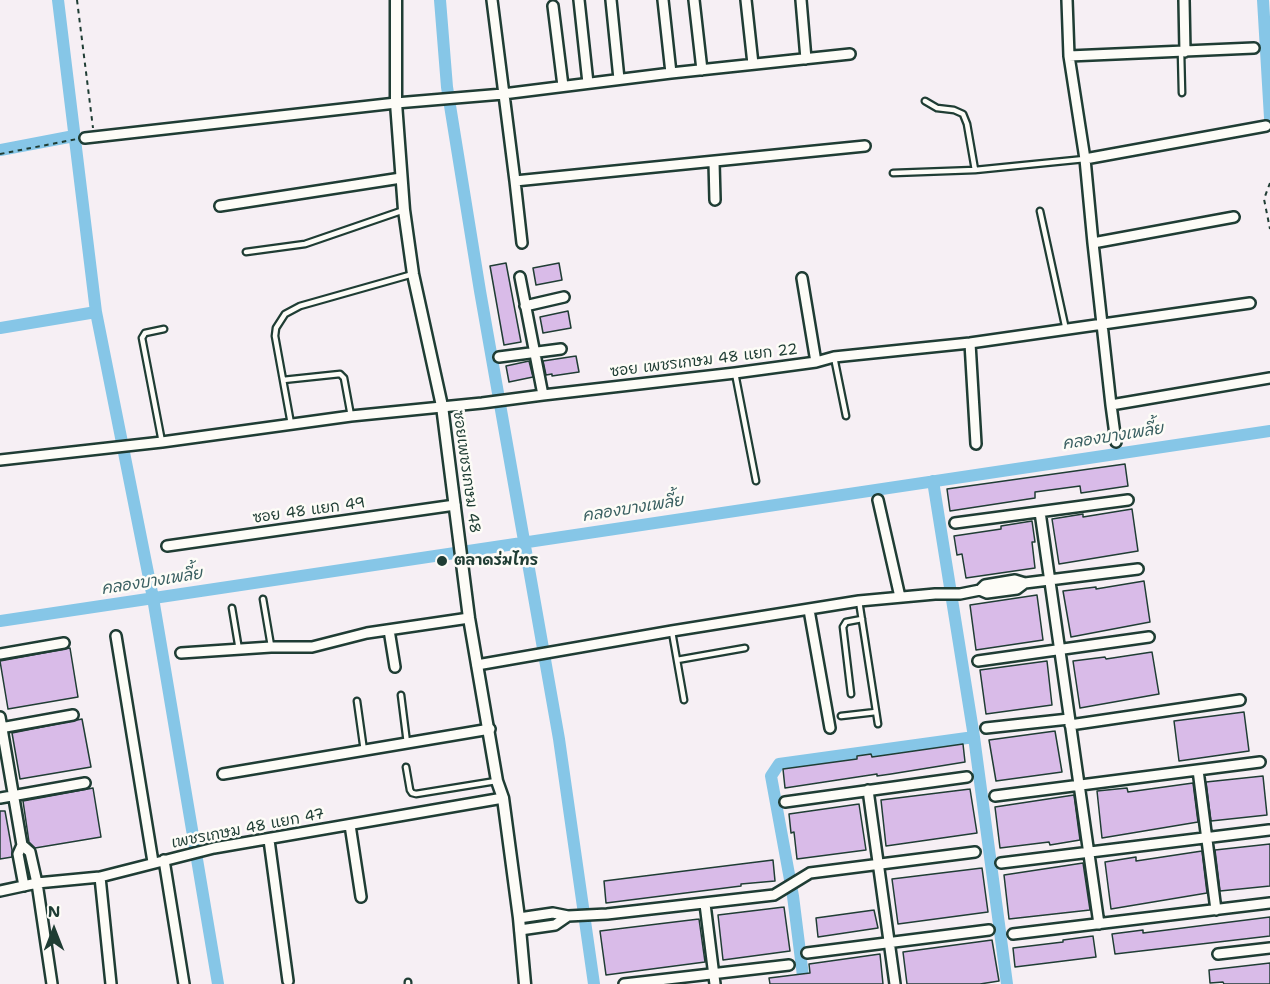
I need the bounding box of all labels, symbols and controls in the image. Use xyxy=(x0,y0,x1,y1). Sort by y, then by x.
street label: ซอย เพชรเกษม 48 แยก 22 xyxy=(609,341,799,381)
street label: ซอยเพชรเกษม 48 xyxy=(448,409,484,535)
water label: คลองบางเพลี้ย xyxy=(1061,420,1165,454)
water label: คลองบางเพลี้ย xyxy=(581,492,685,526)
street label: ซอย 48 แยก 49 xyxy=(252,494,366,528)
place label: ตลาดร่มไทร xyxy=(454,552,538,570)
marker: ตลาดร่มไทร xyxy=(435,554,449,568)
water label: คลองบางเพลี้ย xyxy=(100,565,204,599)
street label: เพชรเกษม 48 แยก 47 xyxy=(170,805,326,853)
north arrow xyxy=(24,900,84,960)
text: N xyxy=(48,901,60,922)

